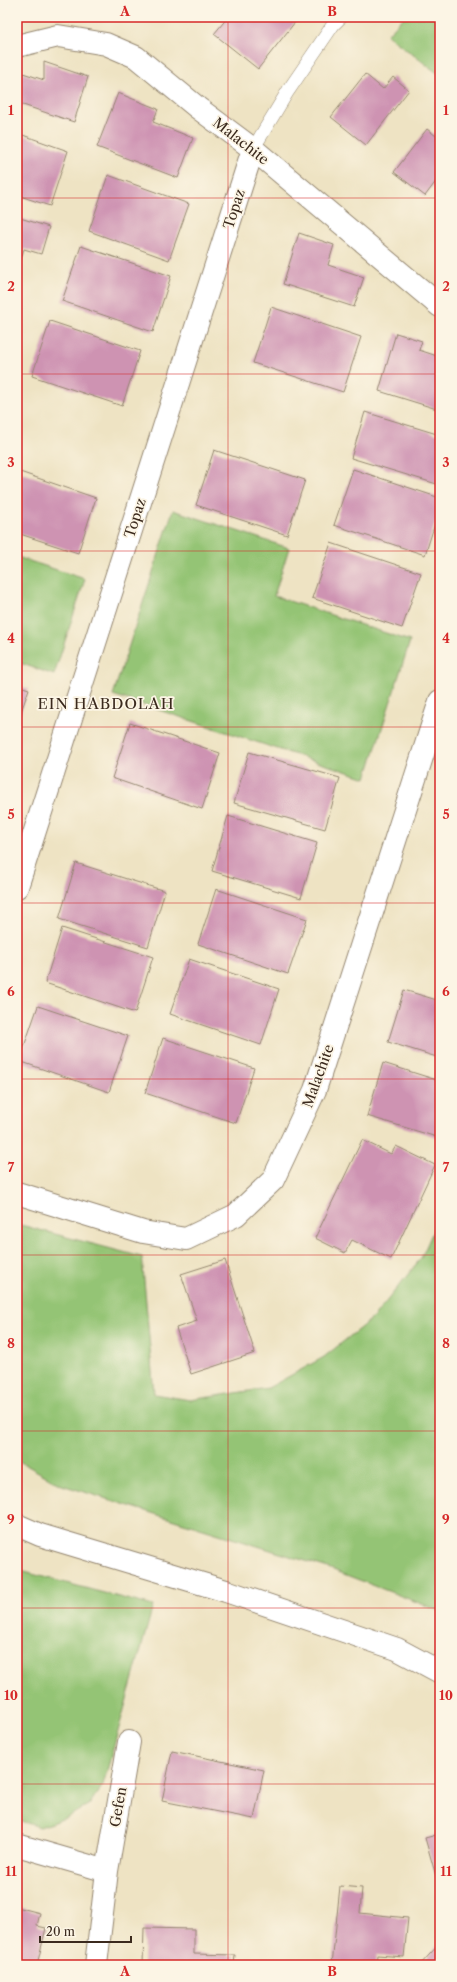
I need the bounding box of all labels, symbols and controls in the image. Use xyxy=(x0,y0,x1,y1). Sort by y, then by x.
text: A xyxy=(119,3,131,19)
text: B xyxy=(327,3,337,19)
text: 1 xyxy=(8,102,14,118)
text: 1 xyxy=(443,102,449,118)
street label: Malachite xyxy=(209,114,273,169)
street label: Topaz xyxy=(219,187,249,231)
text: 2 xyxy=(7,278,15,294)
text: 2 xyxy=(442,278,450,294)
text: 3 xyxy=(7,454,15,470)
text: 3 xyxy=(442,454,450,470)
street label: Topaz xyxy=(120,496,150,540)
text: 4 xyxy=(7,630,15,646)
text: 4 xyxy=(442,630,450,646)
district label: EIN HABDOLAH xyxy=(37,694,175,713)
text: 5 xyxy=(7,806,15,822)
text: 5 xyxy=(442,806,450,822)
text: 6 xyxy=(7,983,15,999)
text: 6 xyxy=(442,983,450,999)
street label: Malachite xyxy=(298,1042,338,1110)
text: 7 xyxy=(8,1159,15,1175)
text: 7 xyxy=(443,1159,450,1175)
text: 8 xyxy=(7,1335,15,1351)
text: 8 xyxy=(442,1335,450,1351)
text: 9 xyxy=(7,1511,15,1527)
text: 9 xyxy=(442,1511,450,1527)
text: 10 xyxy=(4,1687,18,1703)
text: 10 xyxy=(439,1687,453,1703)
street label: Gefen xyxy=(106,1785,130,1829)
text: 11 xyxy=(5,1863,17,1879)
text: 11 xyxy=(440,1863,452,1879)
scale bar xyxy=(40,1918,131,1944)
text: 20 m xyxy=(46,1924,75,1939)
text: A xyxy=(119,1963,131,1979)
text: B xyxy=(327,1963,337,1979)

